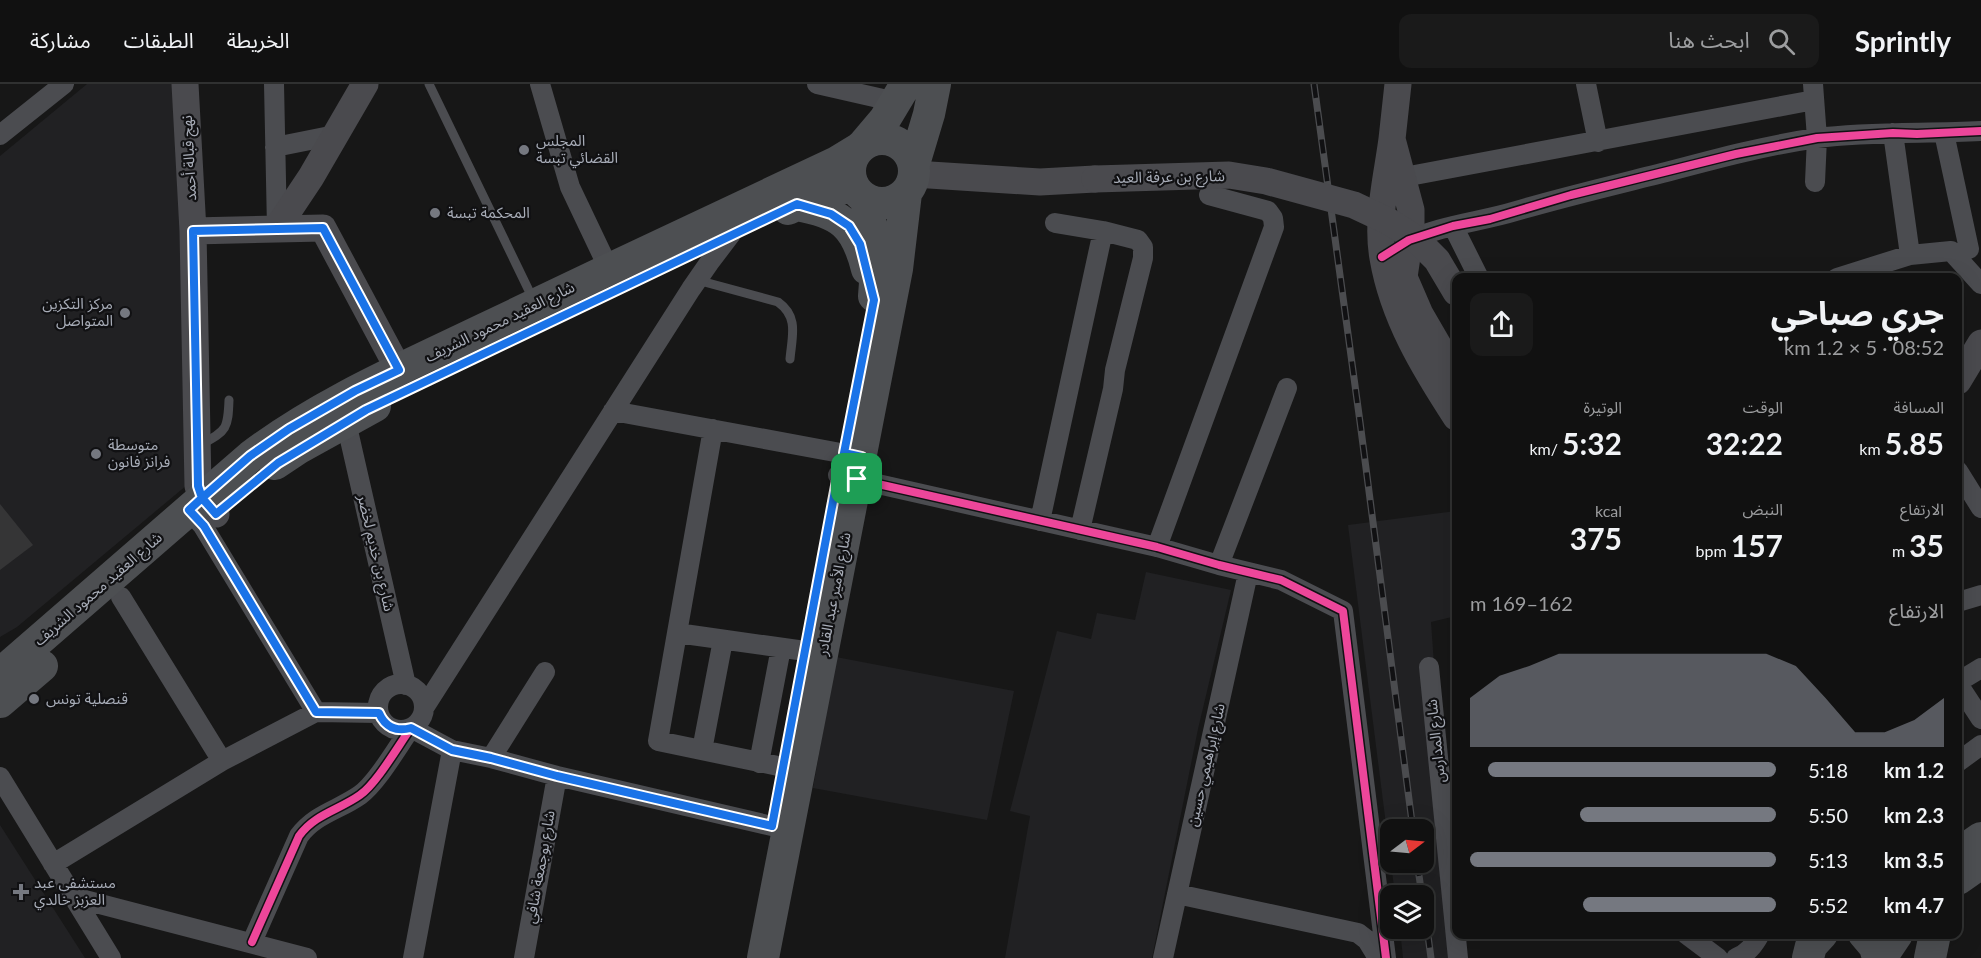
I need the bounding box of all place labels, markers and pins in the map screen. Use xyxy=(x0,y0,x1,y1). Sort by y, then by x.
place label: المجلس القضائي تبسة xyxy=(536,131,618,169)
marker: المجلس القضائي تبسة xyxy=(517,143,531,157)
place label: المحكمة تبسة xyxy=(447,203,530,221)
marker: المحكمة تبسة xyxy=(428,206,442,220)
place label: مركز التكزين المتواصل xyxy=(42,294,113,330)
marker: مركز التكزين المتواصل xyxy=(118,306,132,320)
place label: متوسطة فرانز فانون xyxy=(108,435,170,471)
marker: متوسطة فرانز فانون xyxy=(89,447,103,461)
pin xyxy=(831,453,882,504)
place label: قنصلية تونس xyxy=(46,689,128,708)
marker: قنصلية تونس xyxy=(27,692,41,706)
place label: مستشفى عبد العزبز خالدي xyxy=(34,873,116,911)
marker: مستشفى عبد العزبز خالدي xyxy=(12,883,30,901)

